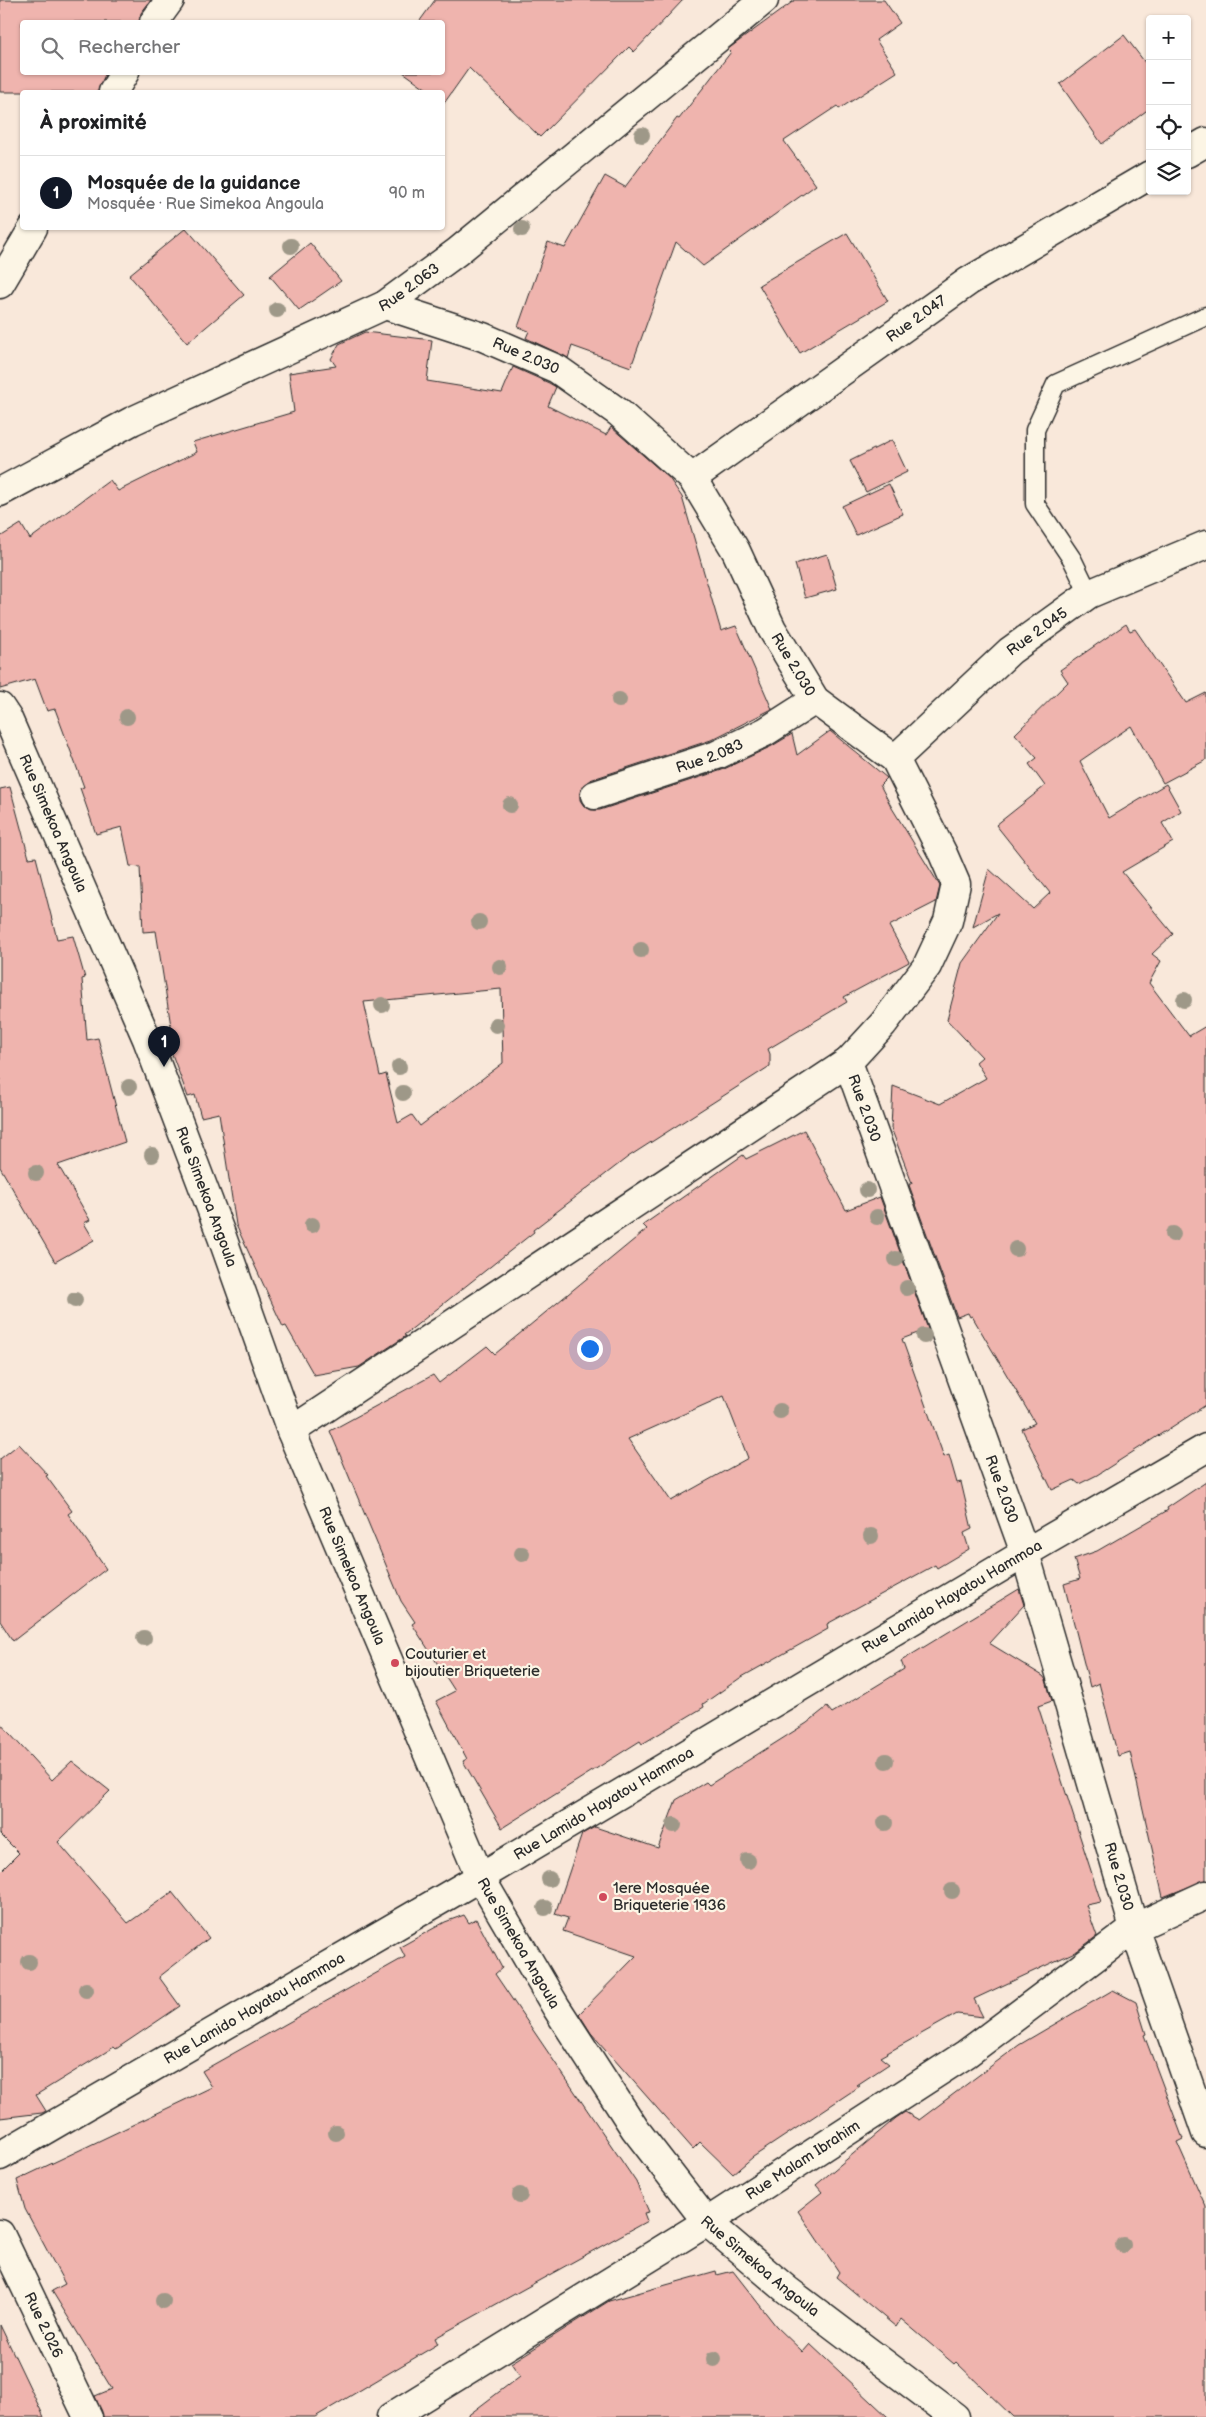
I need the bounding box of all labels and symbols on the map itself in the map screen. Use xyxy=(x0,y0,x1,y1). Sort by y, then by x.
street label: Rue 2.063 xyxy=(376,259,444,316)
street label: Rue 2.047 xyxy=(883,291,951,347)
street label: Rue 2.030 xyxy=(490,333,562,379)
street label: Rue 2.045 xyxy=(1003,604,1071,660)
street label: Rue 2.030 xyxy=(767,629,820,700)
street label: Rue 2.083 xyxy=(674,735,746,778)
street label: Rue Simekoa Angoula xyxy=(14,751,91,895)
pin: 1 xyxy=(148,1026,180,1067)
street label: Rue 2.030 xyxy=(843,1072,885,1145)
street label: Rue Simekoa Angoula xyxy=(171,1124,241,1270)
your location xyxy=(577,1336,603,1362)
street label: Rue 2.030 xyxy=(981,1453,1022,1526)
street label: Rue Simekoa Angoula xyxy=(314,1504,390,1648)
street label: Rue Lamido Hayatou Hammoa xyxy=(858,1536,1046,1658)
place label: Couturier et bijoutier Briqueterie xyxy=(405,1645,540,1681)
marker: Couturier et bijoutier Briqueterie xyxy=(389,1657,401,1669)
street label: Rue Lamido Hayatou Hammoa xyxy=(510,1743,697,1865)
street label: Rue 2.030 xyxy=(1100,1840,1138,1913)
street label: Rue Simekoa Angoula xyxy=(473,1874,564,2012)
place label: 1ere Mosquée Briqueterie 1936 xyxy=(613,1879,726,1915)
marker: 1ere Mosquée Briqueterie 1936 xyxy=(597,1891,609,1903)
street label: Rue Lamido Hayatou Hammoa xyxy=(160,1949,348,2069)
street label: Rue Malam Ibrahim xyxy=(742,2116,864,2204)
street label: Rue Simekoa Angoula xyxy=(697,2212,823,2321)
street label: Rue 2.026 xyxy=(19,2289,67,2361)

